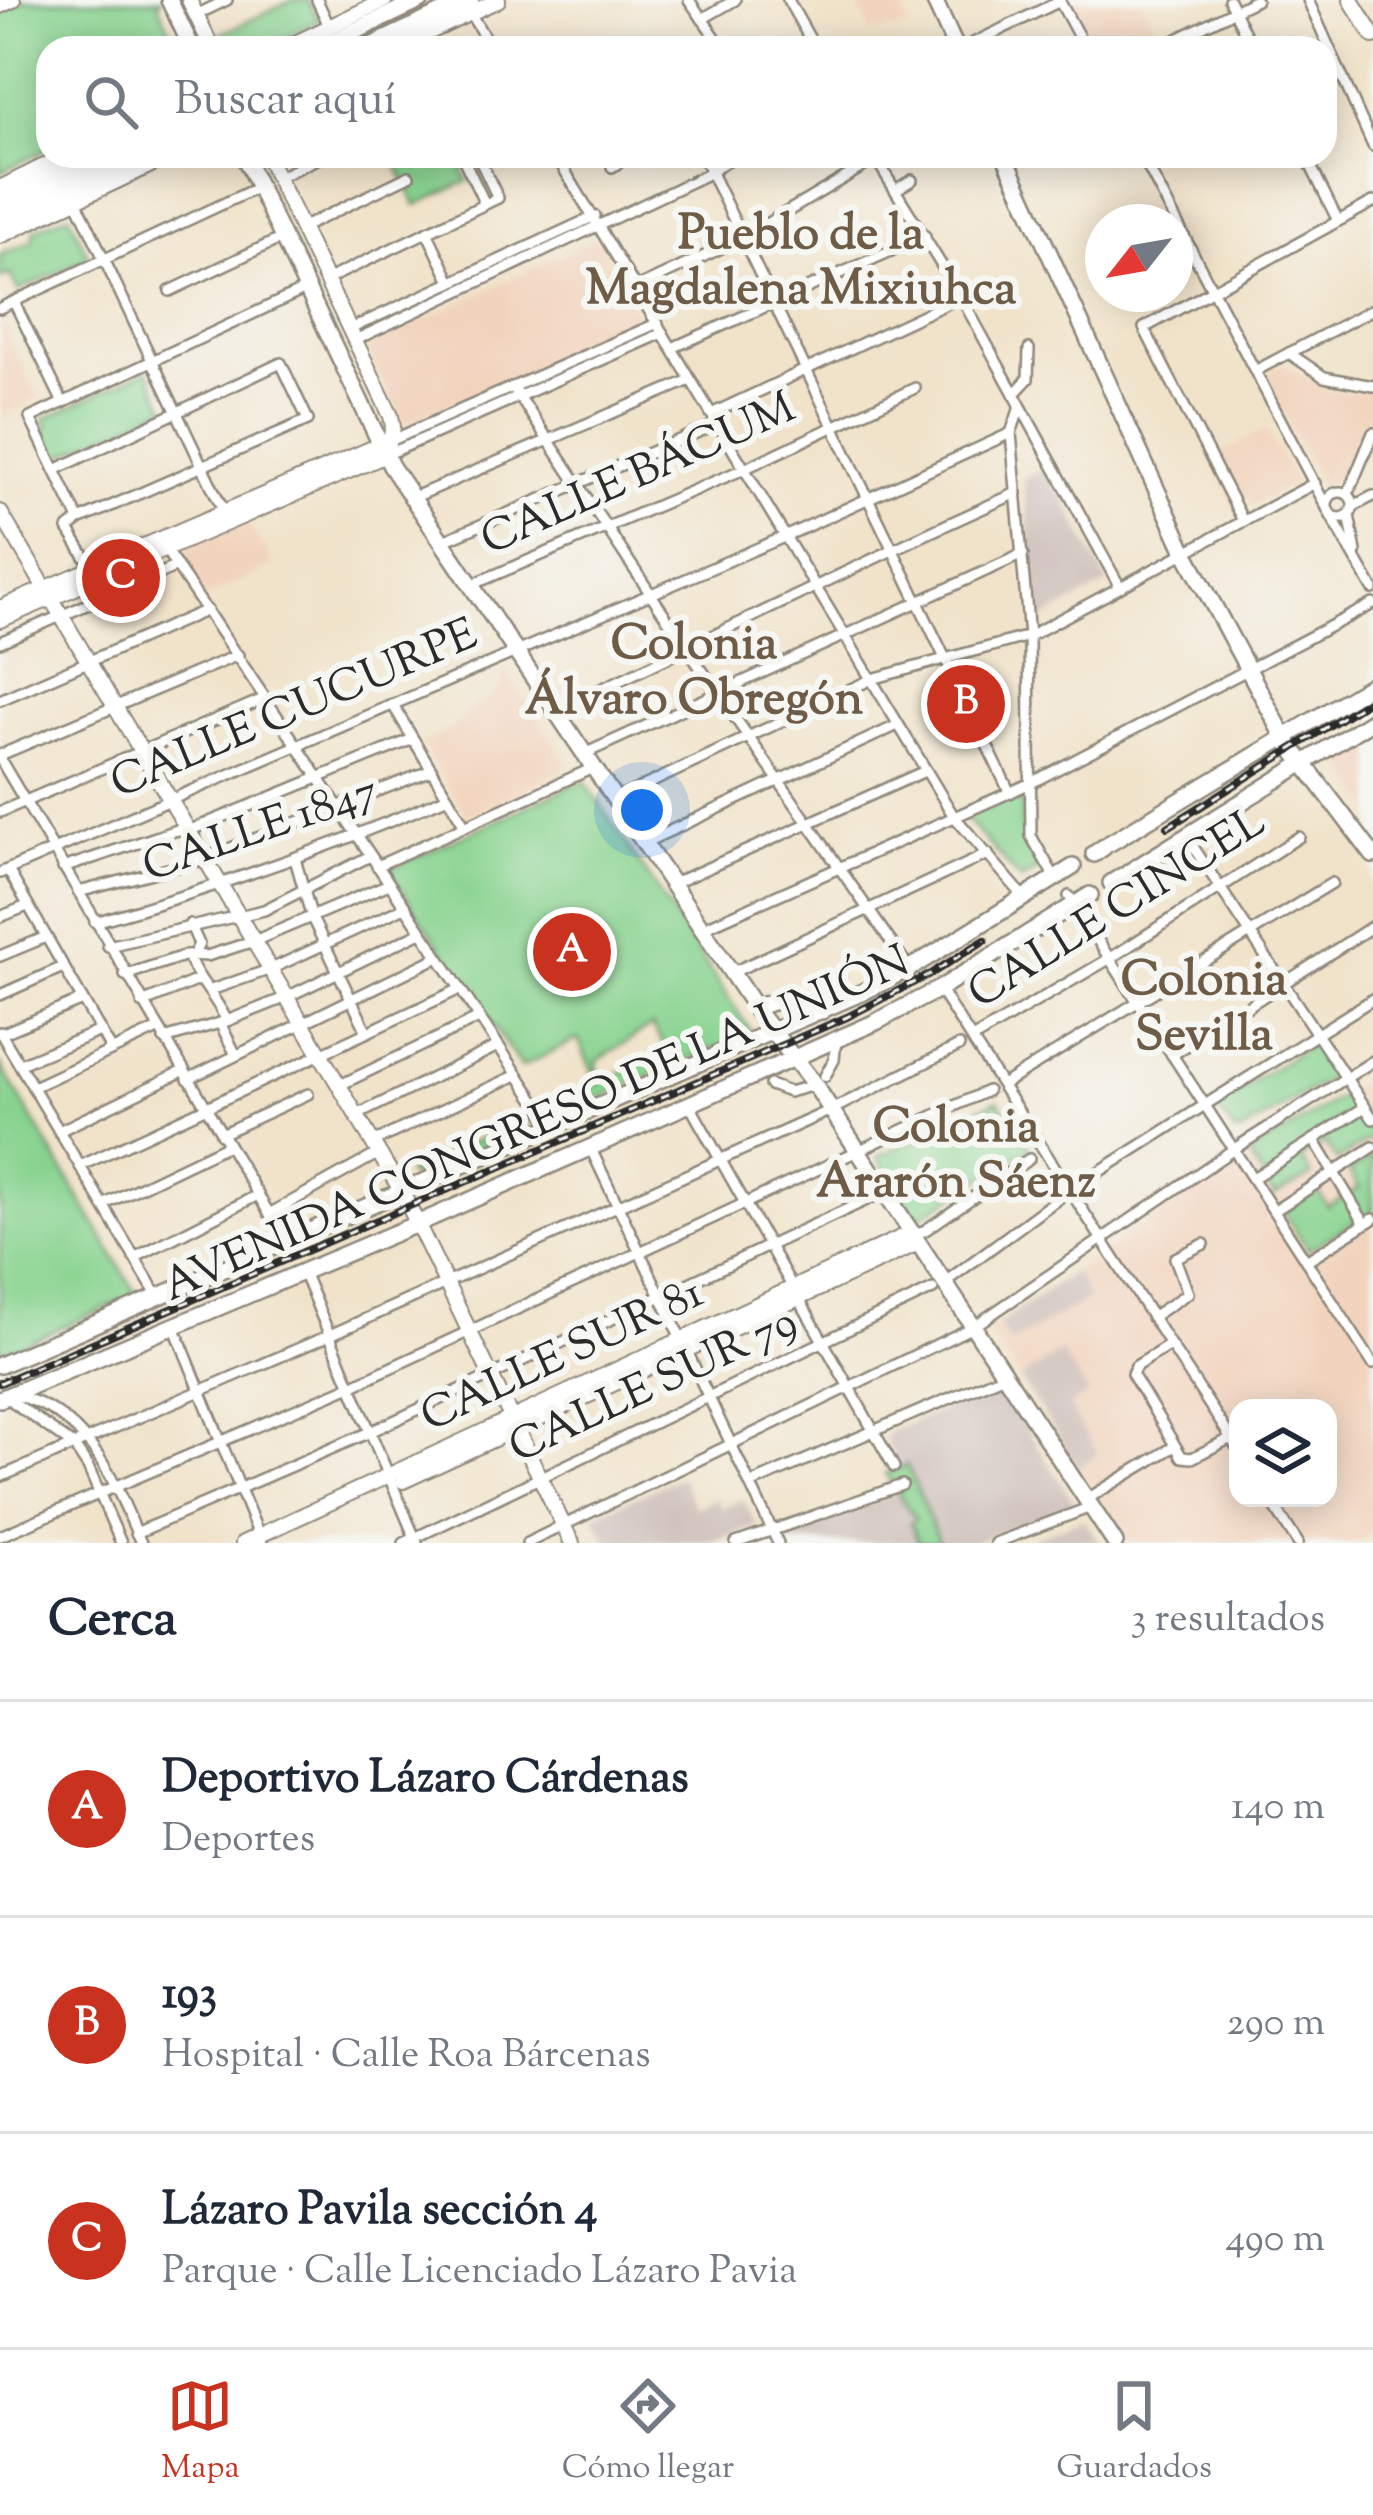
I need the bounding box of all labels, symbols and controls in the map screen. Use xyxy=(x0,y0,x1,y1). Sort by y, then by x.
search box xyxy=(36,36,1337,168)
icon: search xyxy=(78,69,144,135)
text: Buscar aquí xyxy=(174,70,396,135)
district label: Pueblo de la Magdalena Mixiuhca xyxy=(586,202,1016,326)
north arrow xyxy=(1085,204,1193,312)
street label: CALLE BÁCUM xyxy=(472,378,806,574)
pin: C xyxy=(82,533,160,623)
street label: CALLE CUCURPE xyxy=(102,604,488,818)
district label: Colonia Álvaro Obregón xyxy=(525,612,864,736)
pin: B xyxy=(927,659,1005,749)
street label: CALLE 1847 xyxy=(135,760,387,902)
your location xyxy=(612,780,672,840)
street label: CALLE CINCEL xyxy=(957,792,1279,1028)
pin: A xyxy=(533,907,611,997)
street label: AVENIDA CONGRESO DE LA UNIÓN xyxy=(155,936,919,1316)
district label: Colonia Sevilla xyxy=(1121,948,1287,1072)
district label: Colonia Ararón Sáenz xyxy=(816,1095,1096,1219)
street label: CALLE SUR 81 xyxy=(411,1263,715,1451)
street label: CALLE SUR 79 xyxy=(499,1292,809,1482)
map controls xyxy=(1229,1399,1337,1507)
button: layers xyxy=(1229,1399,1337,1507)
text: Cerca xyxy=(48,1585,177,1658)
text: 3 resultados xyxy=(1131,1593,1325,1649)
text: Deportivo Lázaro Cárdenas xyxy=(162,1748,689,1813)
text: A xyxy=(71,1781,103,1837)
text: 140 m xyxy=(1231,1781,1325,1837)
text: Deportes xyxy=(162,1813,315,1869)
text: 193 xyxy=(162,1964,217,2029)
text: B xyxy=(75,1997,99,2053)
text: 290 m xyxy=(1227,1997,1325,2053)
text: Hospital · Calle Roa Bárcenas xyxy=(162,2029,651,2085)
text: Lázaro Pavila sección 4 xyxy=(162,2180,598,2245)
text: C xyxy=(71,2213,103,2269)
text: 490 m xyxy=(1226,2213,1325,2269)
text: Parque · Calle Licenciado Lázaro Pavia xyxy=(162,2245,797,2301)
tab: Mapa xyxy=(161,2373,240,2493)
tab: Cómo llegar xyxy=(562,2373,734,2493)
tab: Guardados xyxy=(1056,2373,1212,2493)

